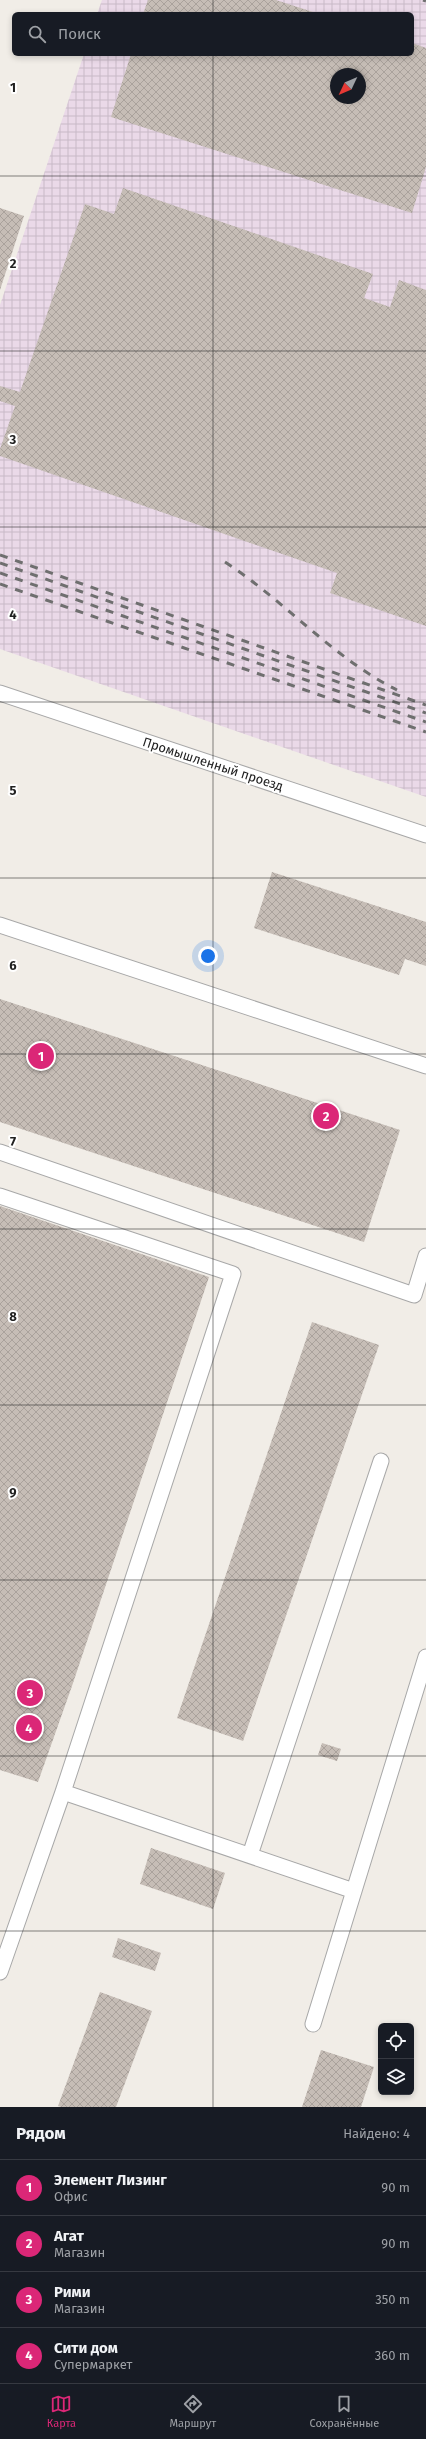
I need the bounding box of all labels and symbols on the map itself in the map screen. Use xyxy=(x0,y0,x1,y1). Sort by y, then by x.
north arrow xyxy=(330,68,366,104)
text: 1 xyxy=(10,80,16,95)
text: 2 xyxy=(10,256,17,271)
text: 3 xyxy=(9,432,17,447)
text: 4 xyxy=(9,607,17,622)
street label: Промышленный проезд xyxy=(141,734,285,794)
text: 5 xyxy=(10,783,17,798)
your location xyxy=(198,946,218,966)
text: 6 xyxy=(9,958,17,973)
pin: 1 xyxy=(28,1041,54,1071)
pin: 2 xyxy=(313,1101,339,1131)
text: 7 xyxy=(10,1134,16,1149)
text: 8 xyxy=(9,1309,17,1324)
text: 9 xyxy=(9,1485,17,1500)
pin: 3 xyxy=(17,1678,43,1708)
pin: 4 xyxy=(16,1713,42,1743)

